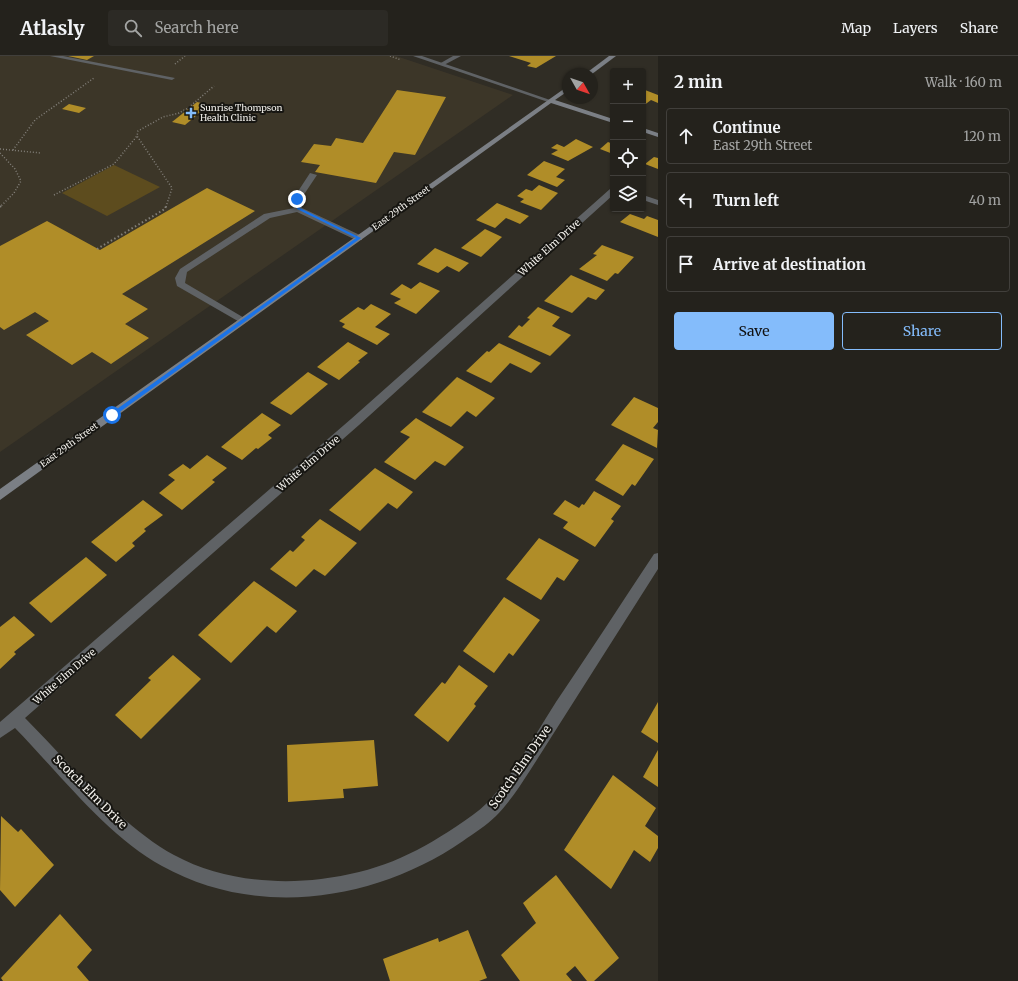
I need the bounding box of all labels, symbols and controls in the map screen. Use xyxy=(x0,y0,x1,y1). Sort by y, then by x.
search box xyxy=(108,10,388,46)
text: Atlasly xyxy=(20,16,84,40)
icon: search xyxy=(122,17,144,39)
text: Search here xyxy=(154,18,239,37)
text: Map xyxy=(841,19,871,37)
text: Layers xyxy=(893,19,938,37)
text: Share xyxy=(960,19,998,37)
north arrow xyxy=(562,68,598,104)
map controls xyxy=(610,68,646,212)
button: + xyxy=(610,68,646,104)
text: 2 min xyxy=(674,71,722,93)
text: Walk · 160 m xyxy=(925,74,1002,91)
place label: Sunrise Thompson Health Clinic xyxy=(200,102,282,123)
button: − xyxy=(610,104,646,140)
marker: Sunrise Thompson Health Clinic xyxy=(185,107,197,119)
text: Continue xyxy=(713,118,781,137)
icon: ahead xyxy=(675,125,697,147)
text: 120 m xyxy=(963,128,1001,145)
text: East 29th Street xyxy=(713,137,812,154)
button: locate xyxy=(610,140,646,176)
button: layers xyxy=(610,176,646,212)
street label: East 29th Street xyxy=(370,183,432,232)
icon: left xyxy=(675,189,697,211)
route end xyxy=(288,190,306,208)
text: Turn left xyxy=(713,191,779,210)
text: 40 m xyxy=(969,192,1001,209)
street label: White Elm Drive xyxy=(515,216,583,279)
icon: arrive xyxy=(675,253,697,275)
text: Arrive at destination xyxy=(713,255,866,274)
button: Save xyxy=(674,312,834,350)
button: Share xyxy=(842,312,1002,350)
route start xyxy=(103,406,121,424)
street label: East 29th Street xyxy=(38,420,100,469)
street label: White Elm Drive xyxy=(274,433,342,495)
street label: White Elm Drive xyxy=(30,646,98,708)
street label: Scotch Elm Drive xyxy=(485,722,554,811)
street label: Scotch Elm Drive xyxy=(50,751,131,832)

